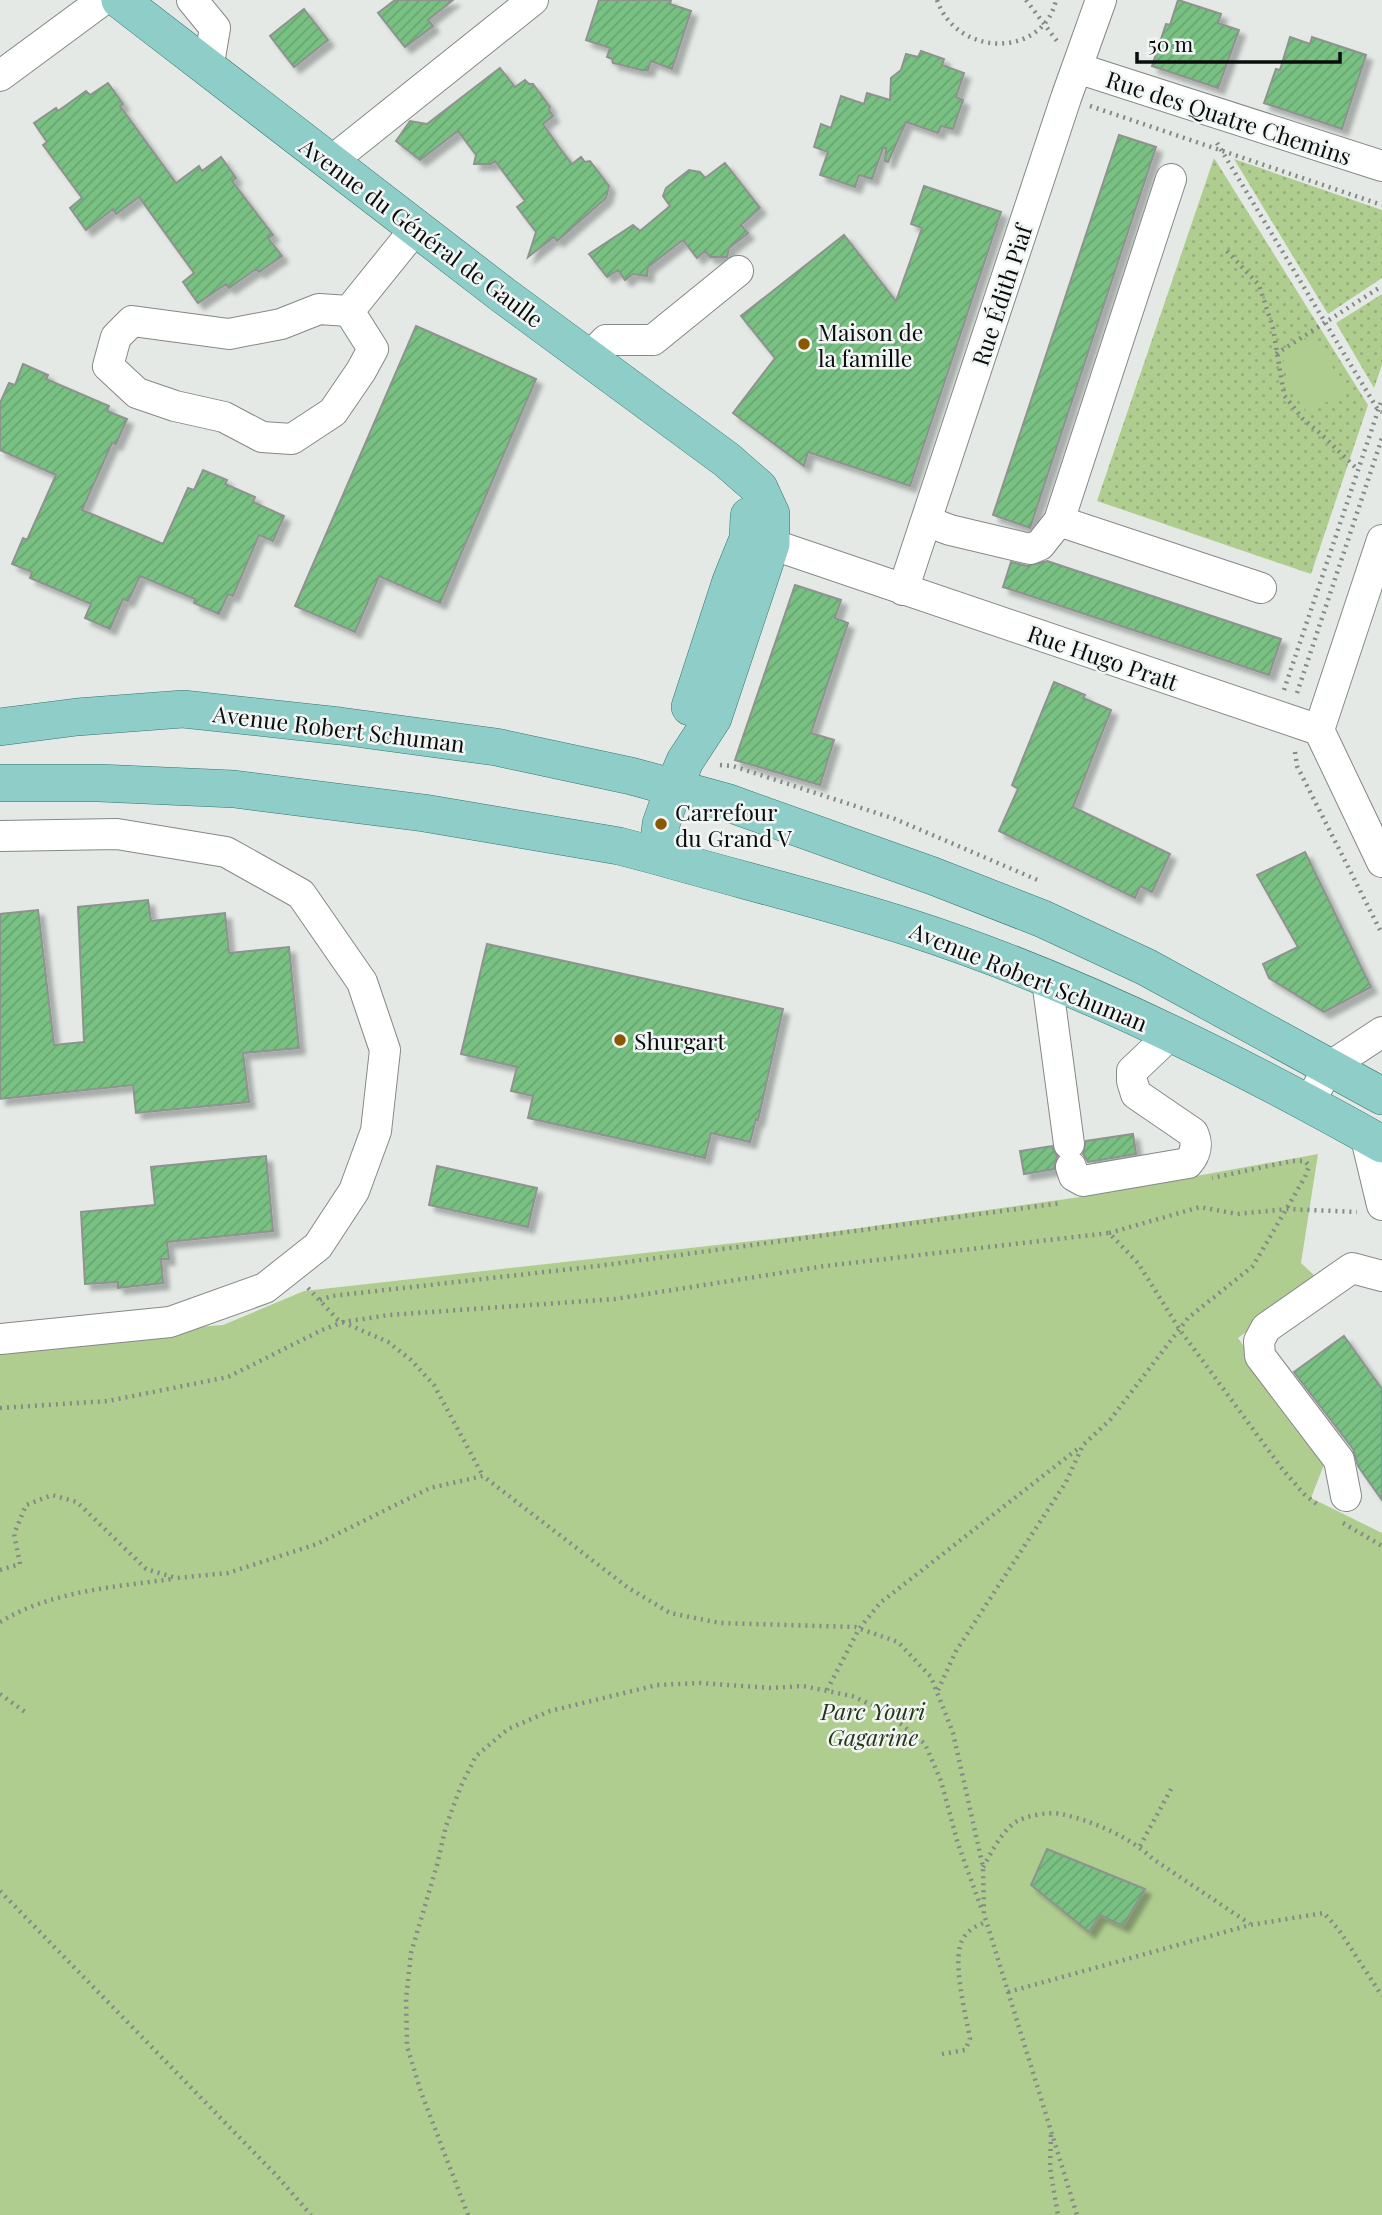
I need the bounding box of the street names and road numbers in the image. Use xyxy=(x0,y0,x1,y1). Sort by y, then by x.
street label: Rue des Quatre Chemins xyxy=(1102,63,1356,171)
street label: Avenue du Général de Gaulle xyxy=(293,130,550,334)
street label: Rue Édith Piaf xyxy=(964,218,1039,369)
street label: Rue Hugo Pratt xyxy=(1024,617,1183,697)
street label: Avenue Robert Schuman xyxy=(210,697,467,759)
street label: Avenue Robert Schuman xyxy=(905,914,1153,1038)

